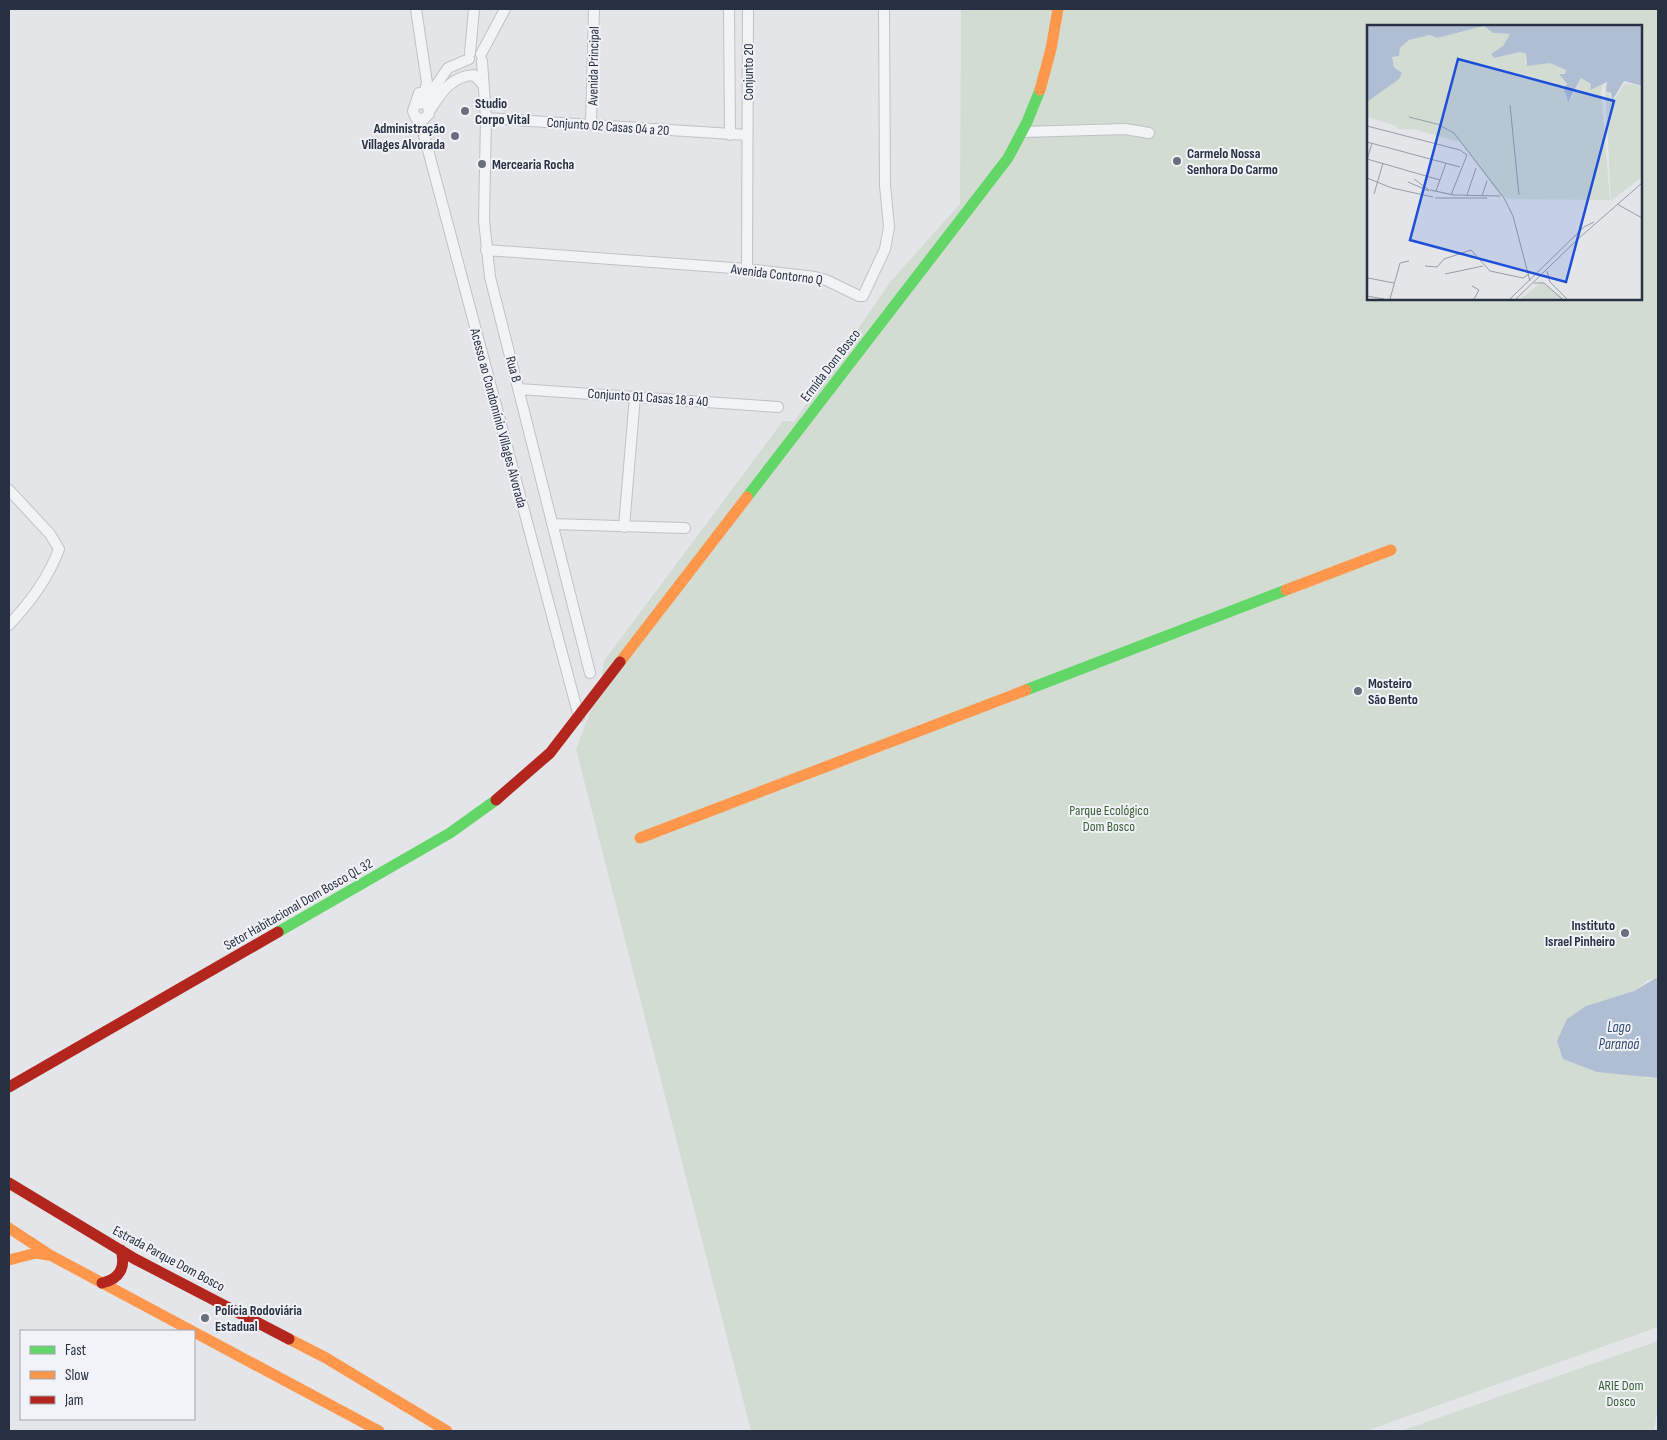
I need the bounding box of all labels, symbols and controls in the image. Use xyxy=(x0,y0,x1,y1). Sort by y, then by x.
inset map xyxy=(1367,25,1642,300)
street label: Avenida Principal xyxy=(584,26,603,107)
street label: Conjunto 20 xyxy=(740,43,757,101)
place label: Studio Corpo Vital xyxy=(475,95,530,128)
marker: Studio Corpo Vital xyxy=(459,105,471,117)
street label: Conjunto 02 Casas 04 a 20 xyxy=(546,114,670,139)
place label: Administração Villages Alvorada xyxy=(361,120,445,153)
marker: Administração Villages Alvorada xyxy=(449,130,461,142)
place label: Carmelo Nossa Senhora Do Carmo xyxy=(1187,145,1278,178)
marker: Carmelo Nossa Senhora Do Carmo xyxy=(1171,155,1183,167)
place label: Mercearia Rocha xyxy=(492,156,575,173)
marker: Mercearia Rocha xyxy=(476,158,488,170)
street label: Avenida Contorno Q xyxy=(729,260,824,289)
street label: Acesso ao Condomínio Villages Alvorada xyxy=(466,325,531,510)
street label: Ermida Dom Bosco xyxy=(797,326,864,405)
street label: Rua B xyxy=(502,354,525,384)
street label: Conjunto 01 Casas 18 a 40 xyxy=(587,385,709,410)
place label: Mosteiro São Bento xyxy=(1368,675,1418,708)
marker: Mosteiro São Bento xyxy=(1352,685,1364,697)
park label: Parque Ecológico Dom Bosco xyxy=(1069,802,1149,835)
street label: Setor Habitacional Dom Bosco QL 32 xyxy=(221,855,376,954)
place label: Instituto Israel Pinheiro xyxy=(1545,917,1615,950)
marker: Instituto Israel Pinheiro xyxy=(1619,927,1631,939)
water label: Lago Paranoá xyxy=(1599,1018,1639,1054)
street label: Estrada Parque Dom Bosco xyxy=(110,1222,228,1295)
place label: Polícia Rodoviária Estadual xyxy=(215,1302,302,1335)
marker: Polícia Rodoviária Estadual xyxy=(199,1312,211,1324)
legend xyxy=(20,1330,195,1420)
text: Fast xyxy=(65,1341,87,1360)
text: Slow xyxy=(65,1366,89,1385)
park label: ARIE Dom Dosco xyxy=(1598,1377,1643,1410)
text: Jam xyxy=(64,1391,83,1410)

